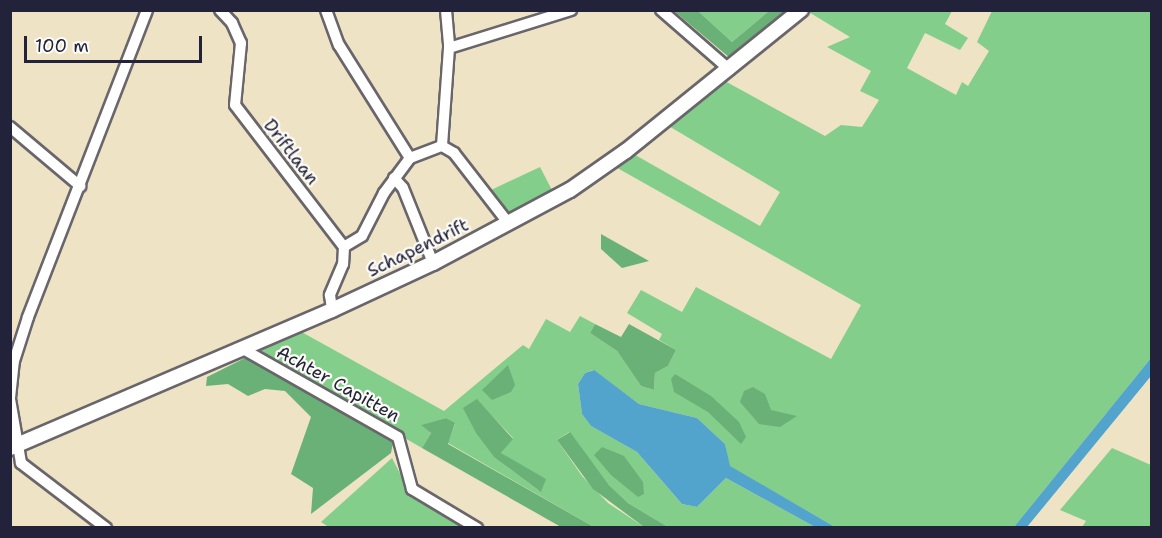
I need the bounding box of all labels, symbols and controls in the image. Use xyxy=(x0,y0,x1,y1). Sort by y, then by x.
scale bar xyxy=(27,24,206,62)
text: 100 m xyxy=(35,34,89,58)
street label: Driftlaan xyxy=(259,115,323,189)
street label: Schapendrift xyxy=(364,214,472,282)
street label: Achter Capitten xyxy=(273,341,403,427)

